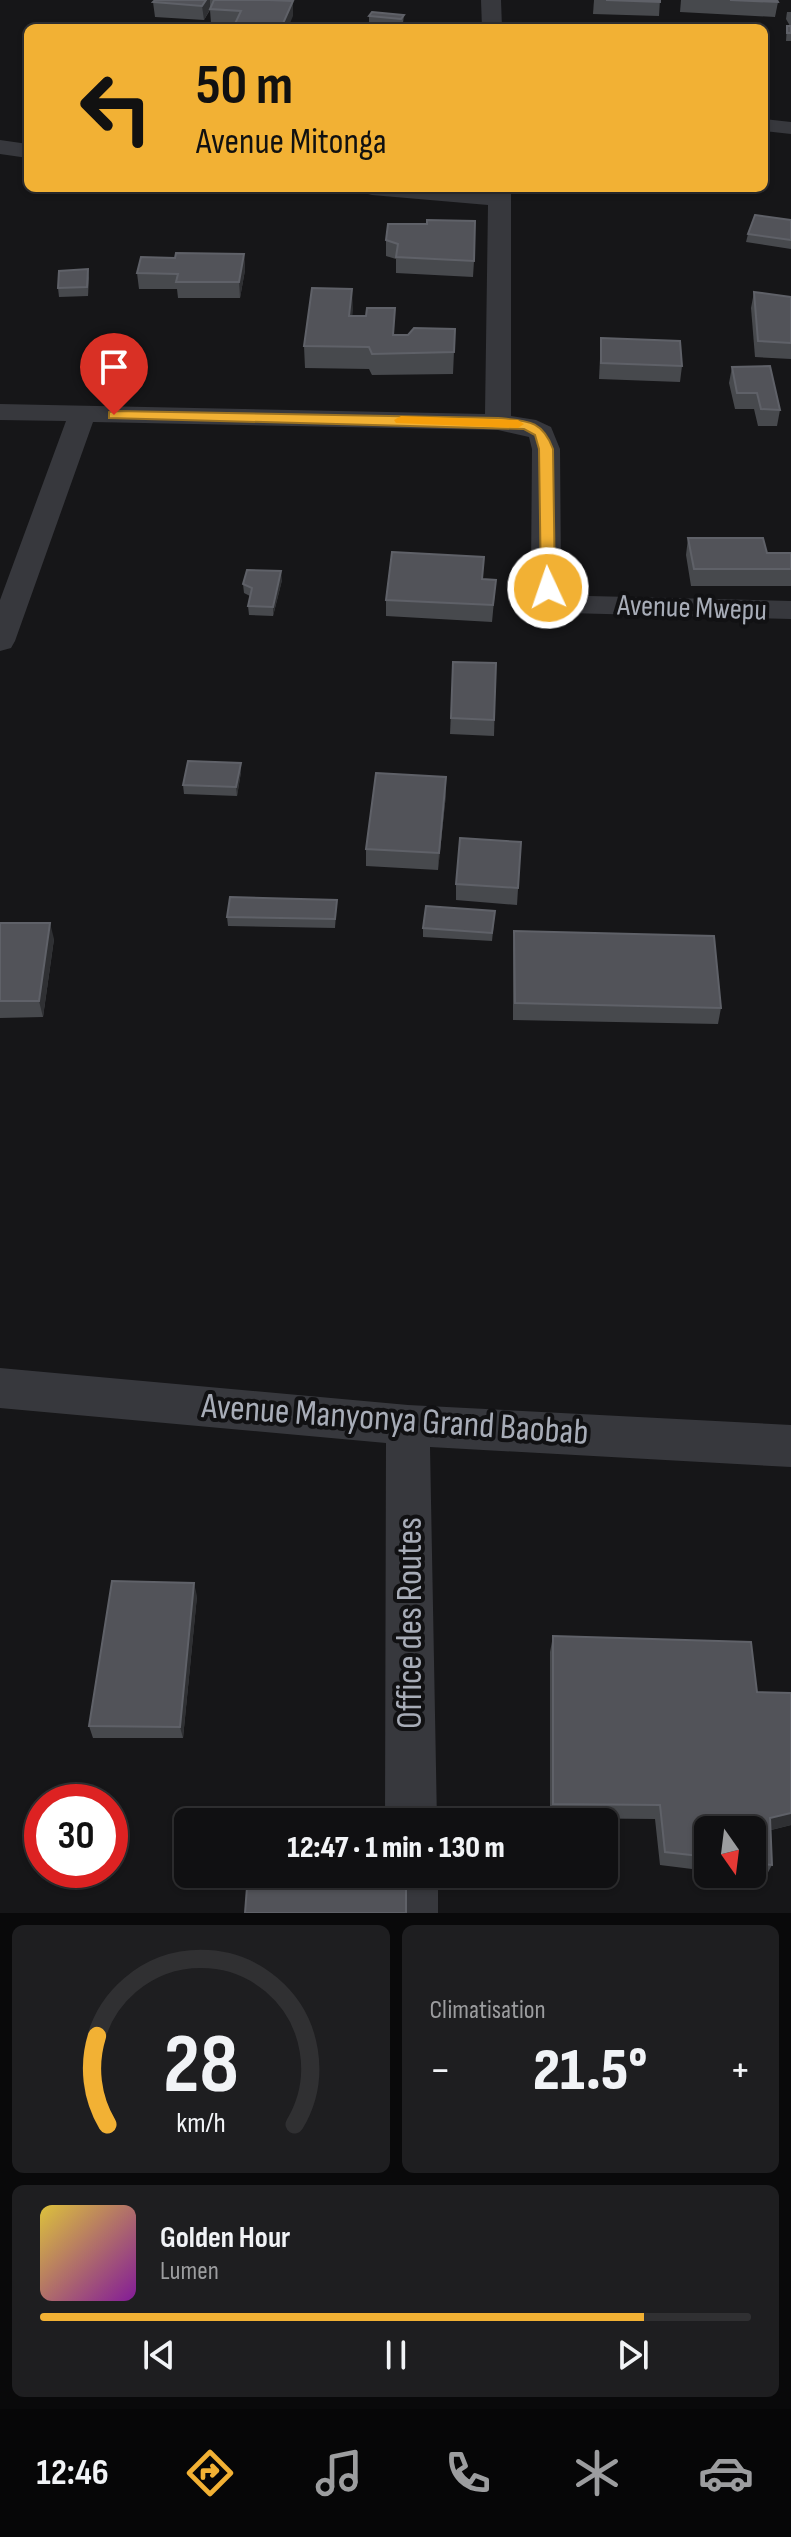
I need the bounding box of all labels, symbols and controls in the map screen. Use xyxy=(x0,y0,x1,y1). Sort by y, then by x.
text: 50 m xyxy=(196,53,293,120)
icon: left xyxy=(64,56,168,160)
text: Avenue Mitonga xyxy=(196,121,387,164)
pin xyxy=(80,333,148,415)
icon: arrive xyxy=(92,345,136,389)
position arrow xyxy=(506,546,590,630)
street label: Avenue Mwepu xyxy=(616,587,767,629)
street label: Avenue Manyonya Grand Baobab xyxy=(199,1385,590,1455)
street label: Office des Routes xyxy=(389,1517,432,1729)
speed limit sign: 30 xyxy=(24,1784,128,1888)
north arrow xyxy=(694,1816,766,1888)
map controls xyxy=(694,1816,766,1888)
text: 12:47 · 1 min · 130 m xyxy=(287,1830,505,1866)
text: Climatisation xyxy=(430,1995,546,2026)
text: 28 xyxy=(163,2016,239,2116)
text: 21.5° xyxy=(533,2035,647,2107)
text: − xyxy=(430,2044,451,2097)
text: + xyxy=(729,2044,751,2097)
text: km/h xyxy=(176,2106,225,2141)
text: Golden Hour xyxy=(160,2220,290,2256)
text: Lumen xyxy=(160,2256,219,2287)
icon: previous xyxy=(137,2333,181,2377)
icon: pause xyxy=(374,2333,418,2377)
icon: next xyxy=(611,2333,655,2377)
icon: directions xyxy=(182,2445,238,2501)
icon: music xyxy=(311,2445,367,2501)
icon: phone xyxy=(440,2445,496,2501)
icon: climate xyxy=(569,2445,625,2501)
icon: car xyxy=(698,2445,754,2501)
text: 12:46 xyxy=(37,2452,109,2495)

